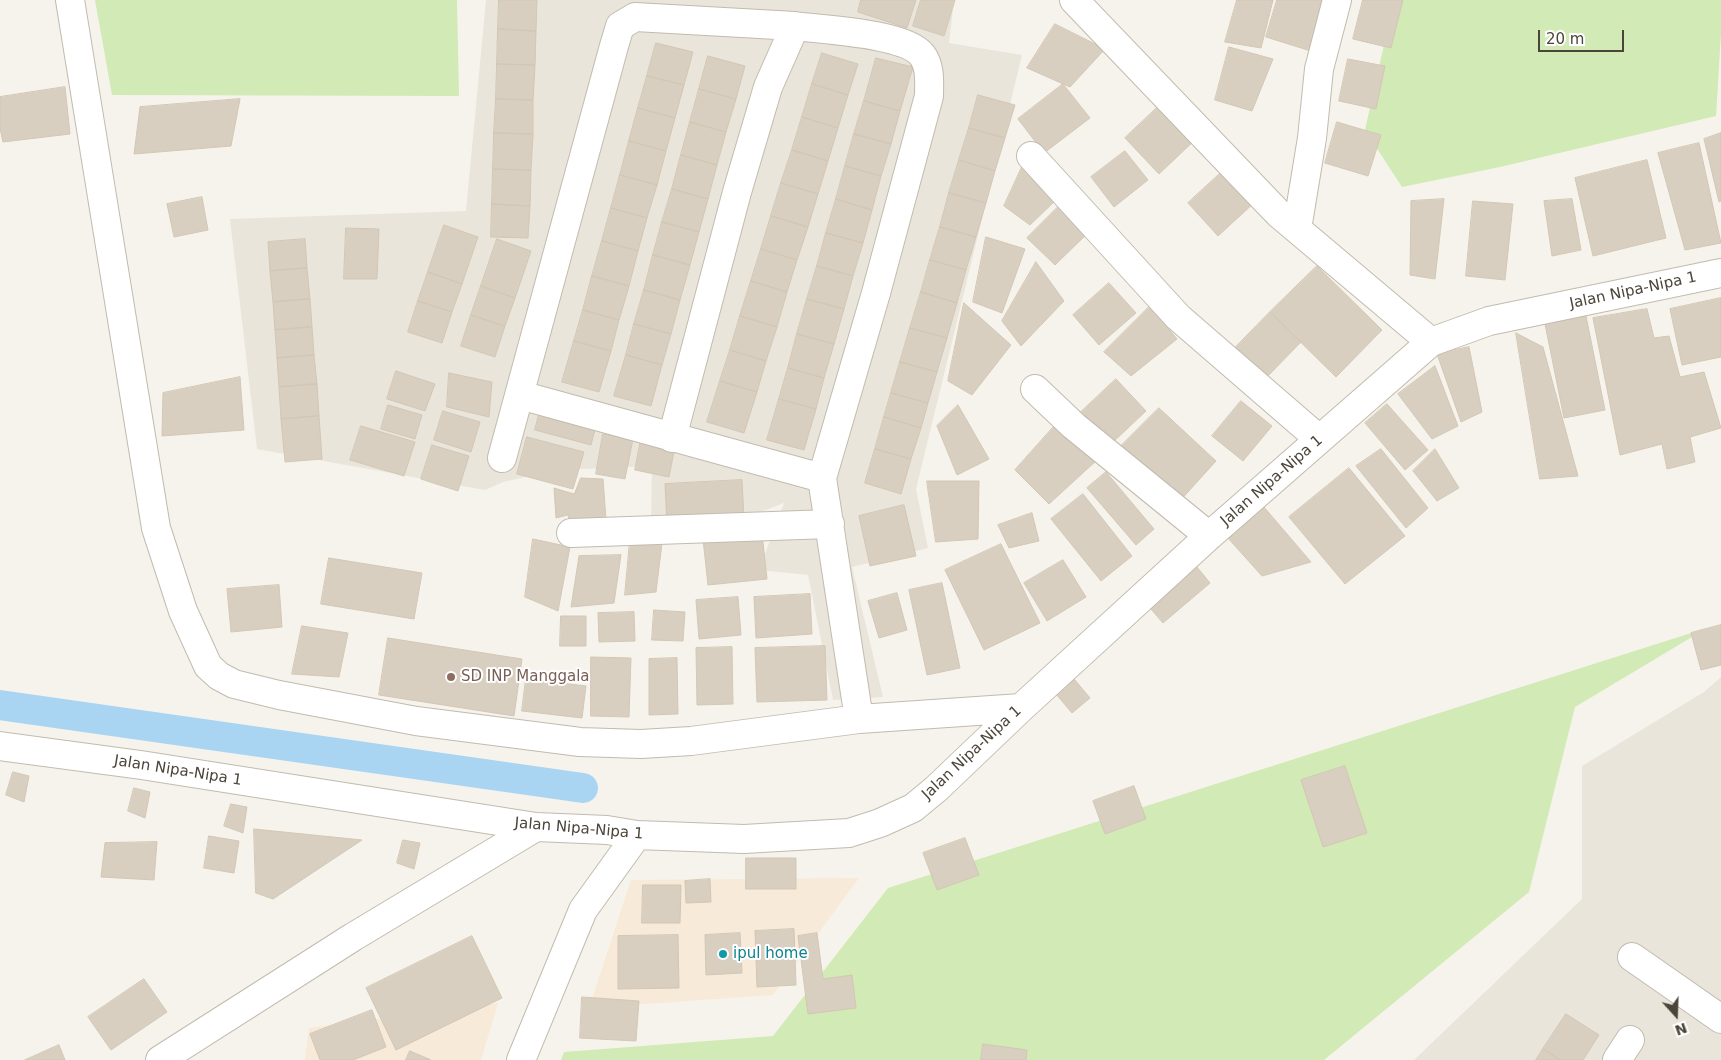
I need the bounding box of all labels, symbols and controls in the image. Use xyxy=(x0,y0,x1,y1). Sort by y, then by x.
scale bar xyxy=(1541,20,1627,52)
text: 20 m xyxy=(1546,30,1584,48)
street label: Jalan Nipa-Nipa 1 xyxy=(1568,269,1698,313)
street label: Jalan Nipa-Nipa 1 xyxy=(1217,432,1327,530)
place label: SD INP Manggala xyxy=(461,668,590,686)
marker: SD INP Manggala xyxy=(445,671,457,683)
street label: Jalan Nipa-Nipa 1 xyxy=(919,702,1025,804)
street label: Jalan Nipa-Nipa 1 xyxy=(113,752,243,790)
street label: Jalan Nipa-Nipa 1 xyxy=(514,814,644,844)
place label: ipul home xyxy=(733,945,808,963)
marker: ipul home xyxy=(717,948,729,960)
north arrow xyxy=(1651,990,1701,1040)
text: N xyxy=(1673,1020,1689,1039)

